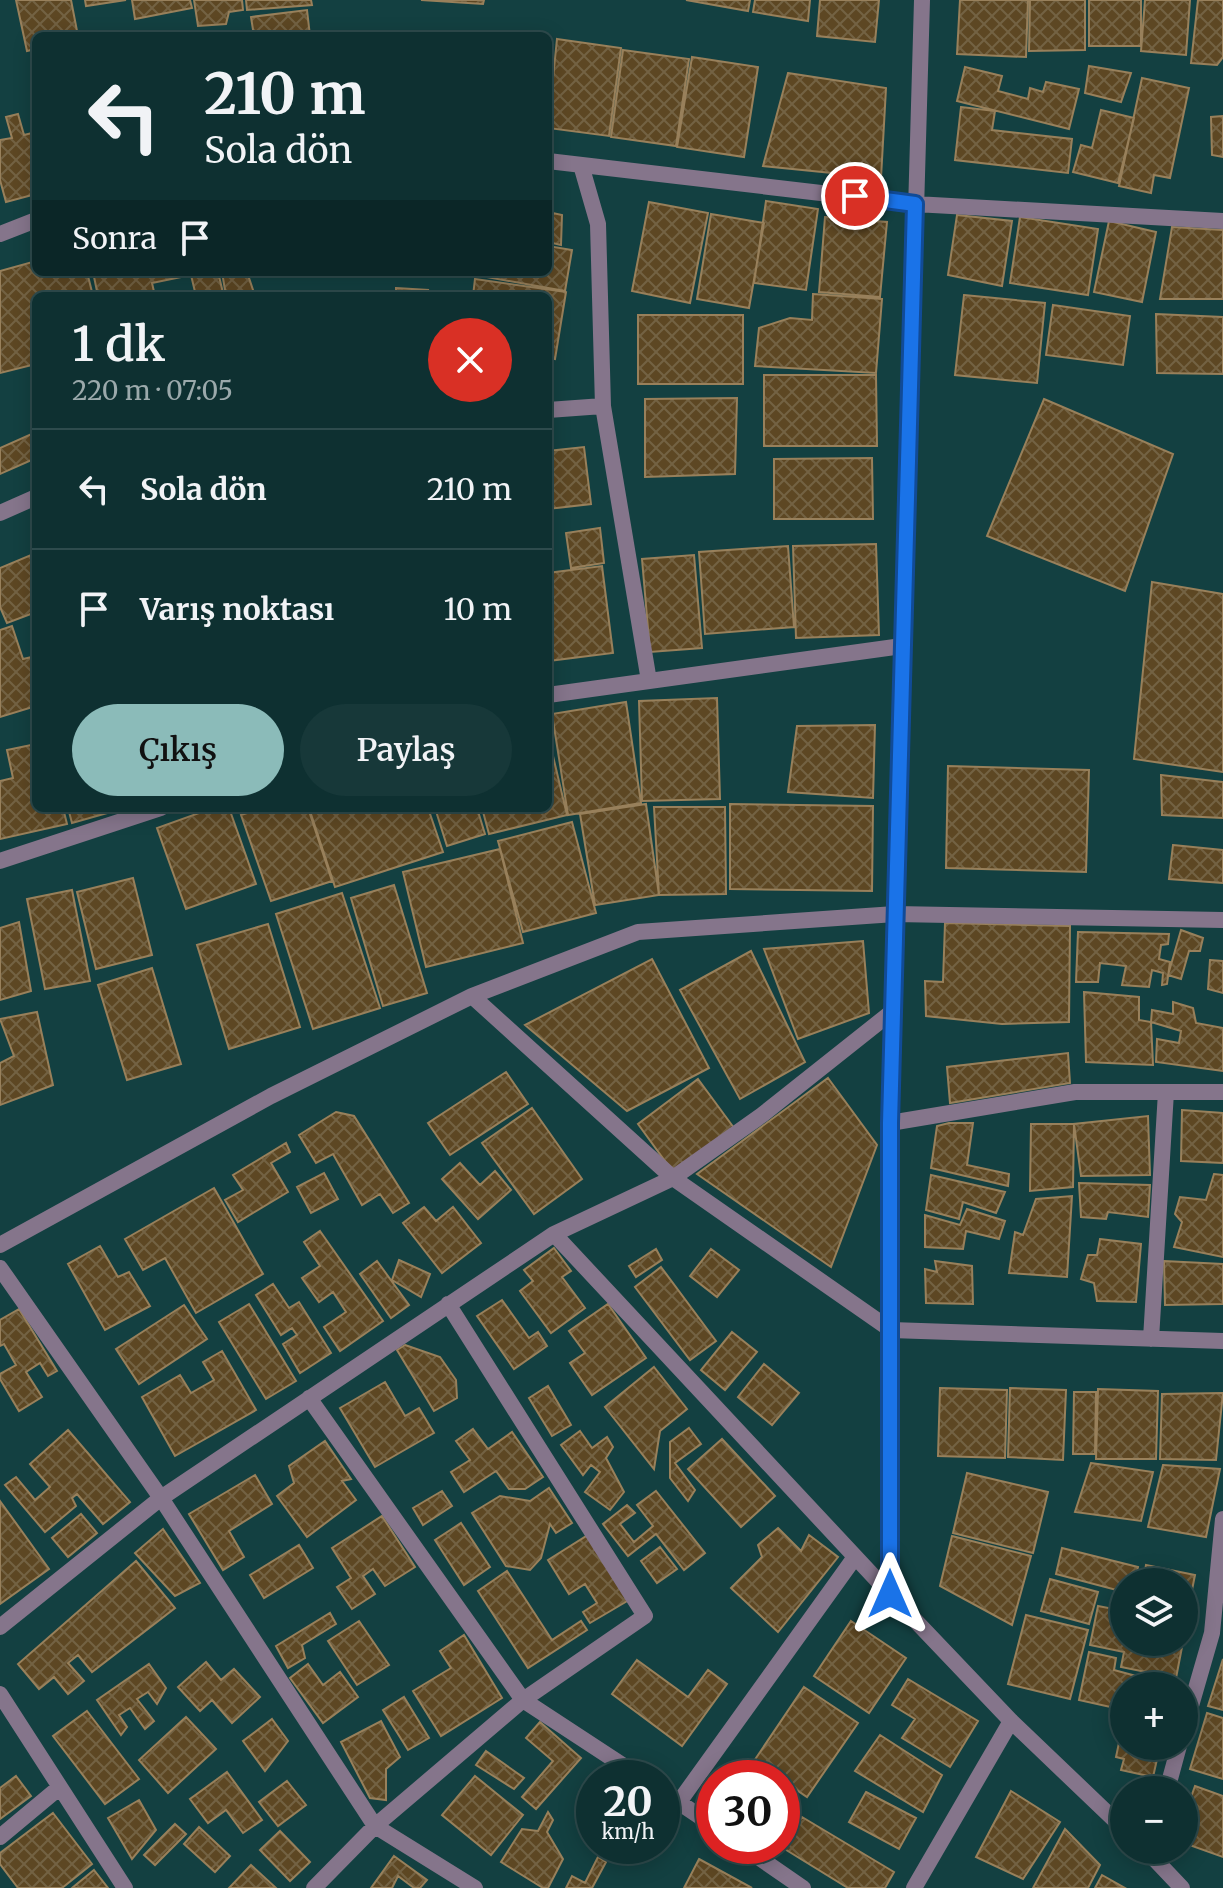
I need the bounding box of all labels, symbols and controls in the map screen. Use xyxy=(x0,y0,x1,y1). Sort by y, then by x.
text: 210 m xyxy=(204,59,366,129)
icon: left xyxy=(72,64,176,168)
text: Sola dön xyxy=(204,128,352,173)
pin xyxy=(821,162,889,230)
icon: arrive xyxy=(833,174,877,218)
icon: arrive xyxy=(173,216,217,260)
text: Sonra xyxy=(72,219,157,257)
text: 1 dk xyxy=(72,314,165,374)
button: close xyxy=(428,318,512,402)
text: 220 m · 07:05 xyxy=(72,374,233,407)
icon: left xyxy=(72,467,116,511)
text: Sola dön xyxy=(140,470,267,508)
text: 210 m xyxy=(427,470,512,508)
icon: arrive xyxy=(72,587,116,631)
text: Varış noktası xyxy=(140,590,334,628)
text: 10 m xyxy=(444,590,512,628)
button: Çıkış xyxy=(72,704,284,796)
button: Paylaş xyxy=(300,704,512,796)
position arrow xyxy=(848,1552,932,1636)
map controls xyxy=(1110,1568,1198,1864)
button: layers xyxy=(1110,1568,1198,1656)
button: + xyxy=(1110,1672,1198,1760)
speed limit sign: 30 xyxy=(696,1760,800,1864)
button: − xyxy=(1110,1776,1198,1864)
text: 20 xyxy=(603,1777,653,1827)
text: km/h xyxy=(602,1819,654,1844)

